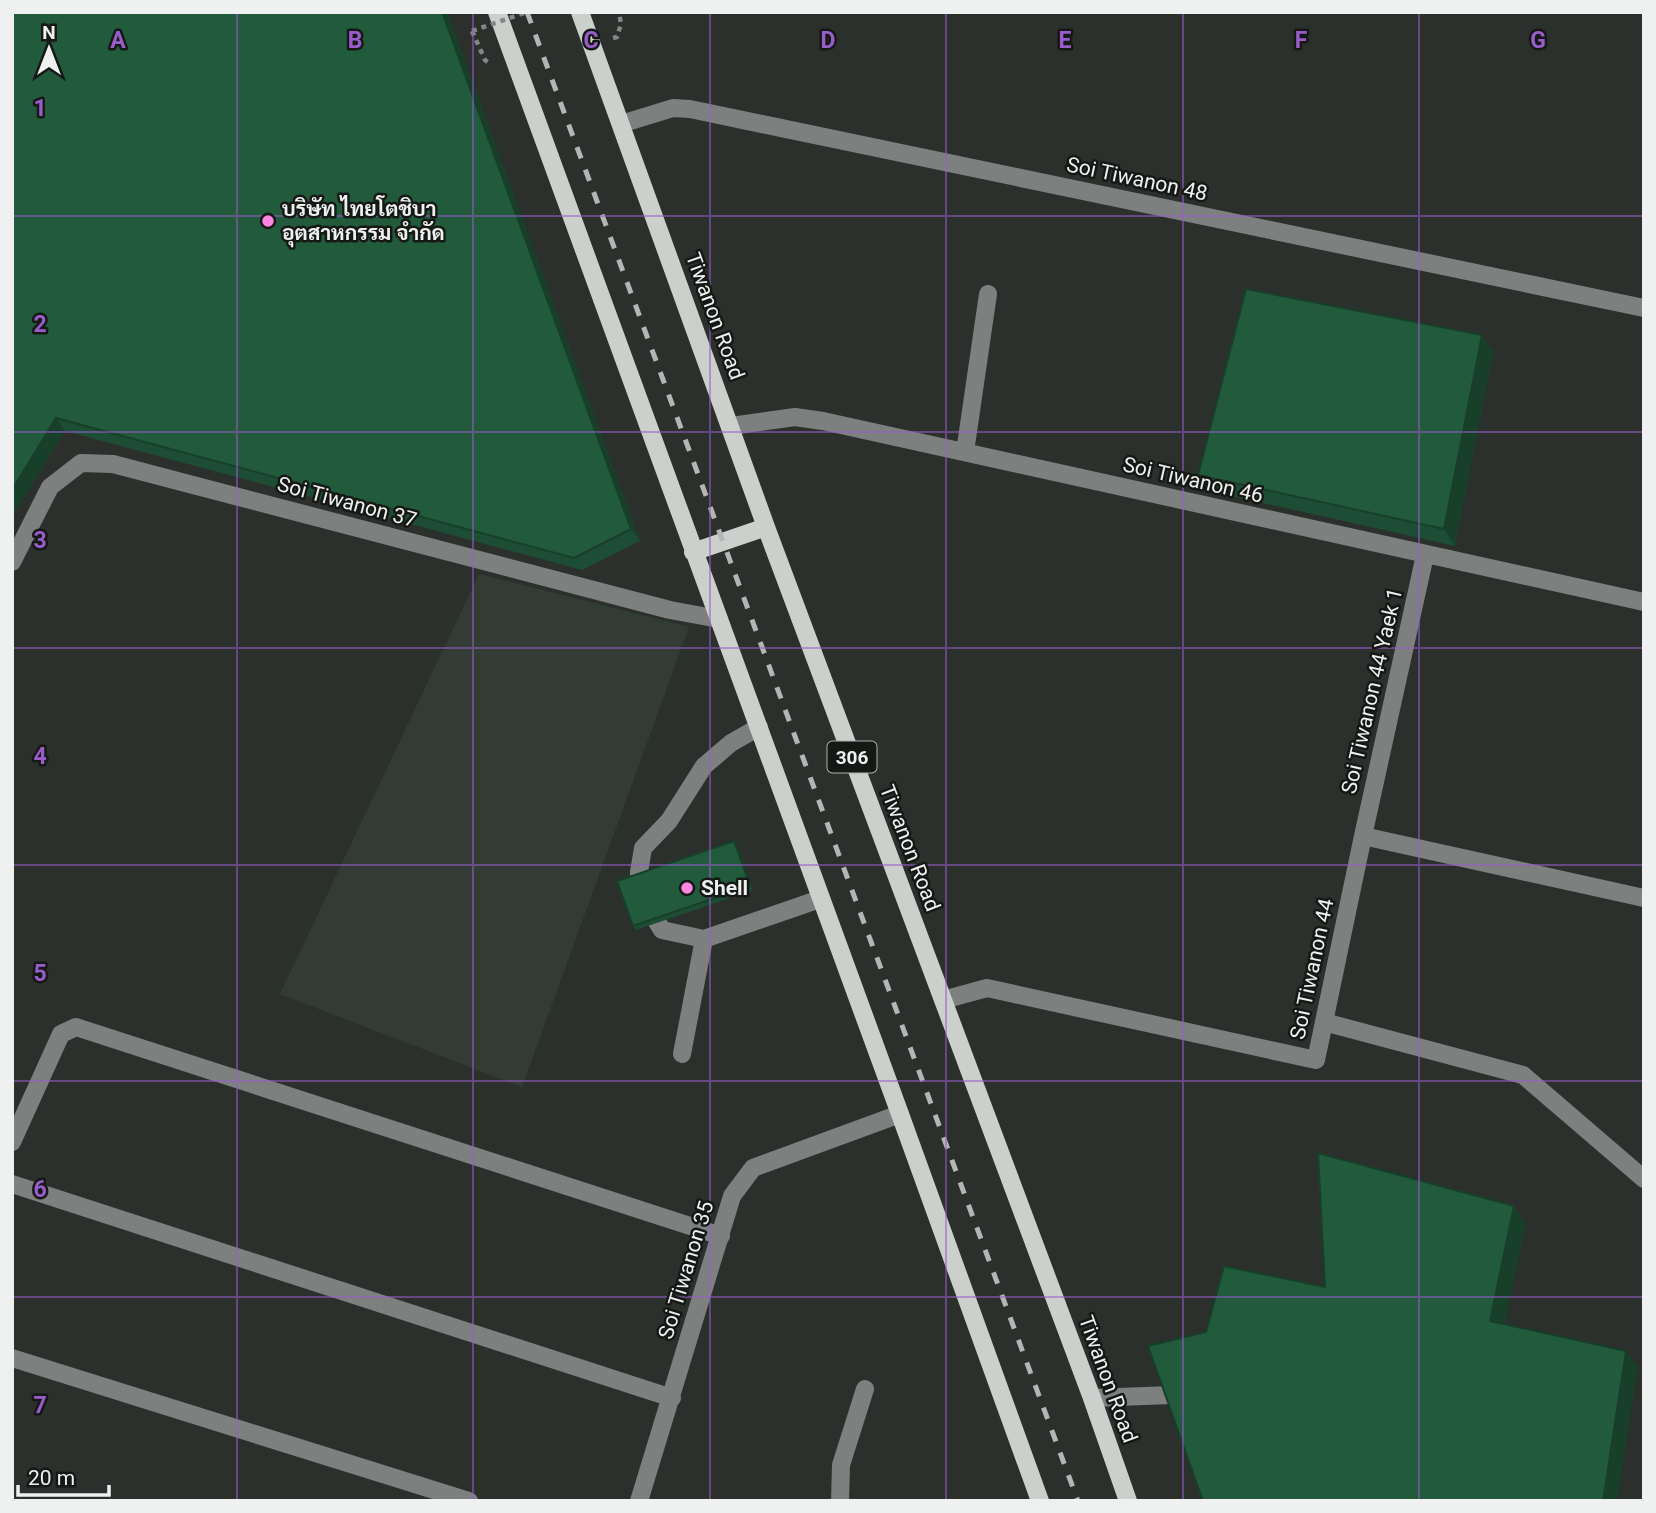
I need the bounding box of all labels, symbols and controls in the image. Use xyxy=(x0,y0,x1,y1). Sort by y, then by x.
north arrow xyxy=(14,14,84,84)
text: N xyxy=(42,21,56,44)
text: A xyxy=(110,27,126,54)
text: B xyxy=(348,27,362,54)
text: C xyxy=(583,27,599,54)
text: D xyxy=(821,27,835,54)
text: E xyxy=(1059,27,1072,54)
text: F xyxy=(1295,27,1308,54)
text: G xyxy=(1530,27,1546,54)
text: 1 xyxy=(33,95,47,122)
street label: Soi Tiwanon 48 xyxy=(1064,152,1210,206)
place label: บริษัท ไทยโตชิบา อุตสาหกรรม จำกัด xyxy=(282,195,445,248)
marker: บริษัท ไทยโตชิบา อุตสาหกรรม จำกัด xyxy=(260,213,276,229)
street label: Tiwanon Road xyxy=(681,249,749,383)
text: 2 xyxy=(33,311,47,338)
street label: Soi Tiwanon 46 xyxy=(1121,452,1265,508)
street label: Soi Tiwanon 37 xyxy=(275,472,419,532)
text: 3 xyxy=(33,527,47,554)
street label: Soi Tiwanon 44 Yaek 1 xyxy=(1337,586,1407,796)
road number: 306 xyxy=(828,742,876,772)
text: 4 xyxy=(33,743,47,770)
street label: Tiwanon Road xyxy=(875,781,945,915)
place label: Shell xyxy=(701,876,748,900)
marker: Shell xyxy=(679,880,695,896)
street label: Soi Tiwanon 44 xyxy=(1285,896,1339,1042)
text: 5 xyxy=(33,960,47,987)
text: 6 xyxy=(33,1176,47,1203)
street label: Soi Tiwanon 35 xyxy=(654,1198,718,1342)
street label: Tiwanon Road xyxy=(1074,1312,1142,1446)
text: 7 xyxy=(33,1392,47,1419)
scale bar xyxy=(18,1454,108,1498)
text: 20 m xyxy=(28,1466,75,1490)

